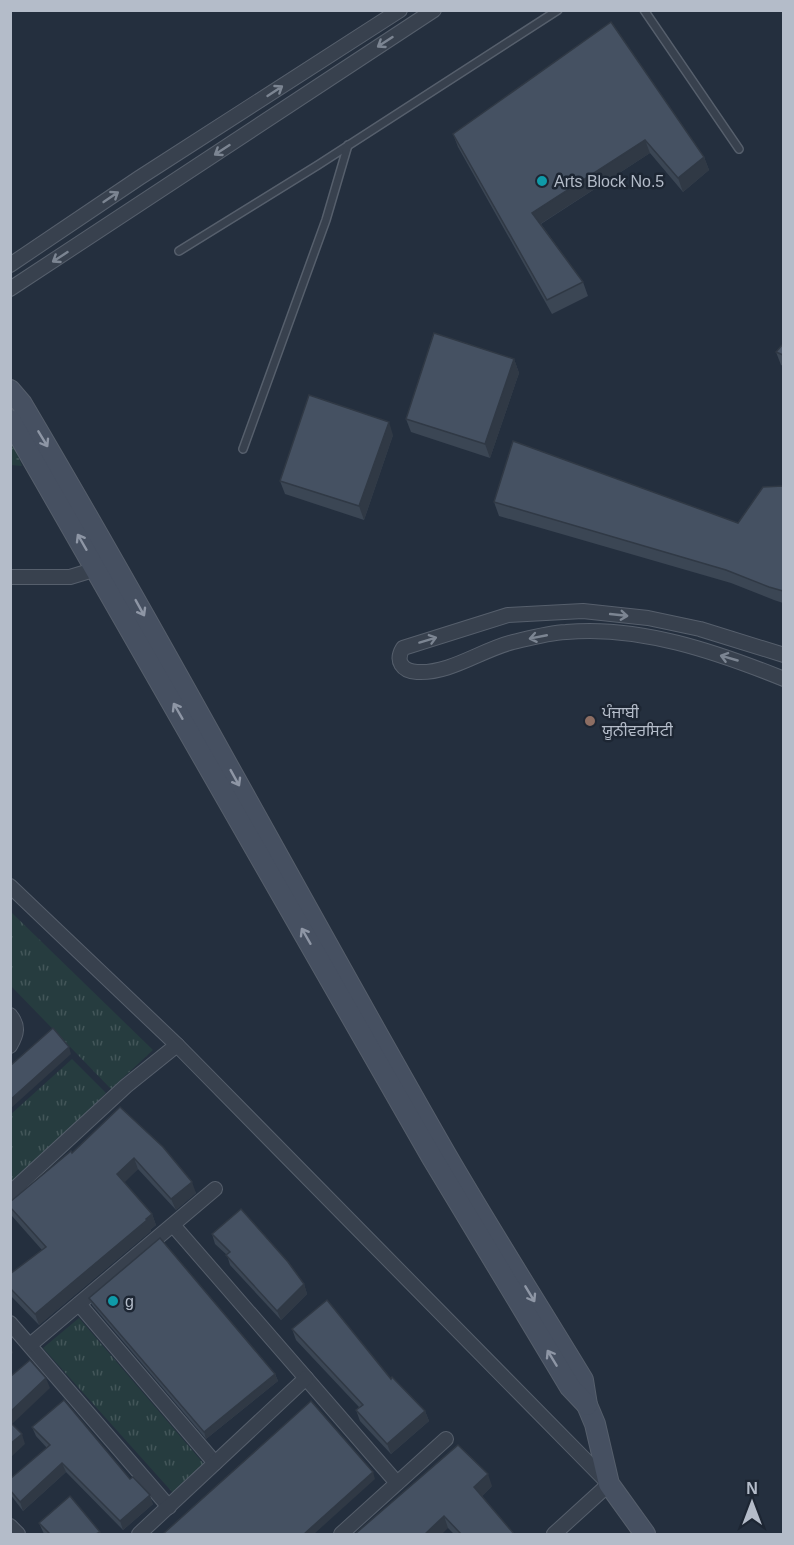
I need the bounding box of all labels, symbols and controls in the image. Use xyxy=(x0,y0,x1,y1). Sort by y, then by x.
one-way arrow xyxy=(377,37,394,49)
one-way arrow xyxy=(266,84,283,96)
one-way arrow xyxy=(214,144,231,156)
place label: Arts Block No.5 xyxy=(554,173,664,190)
marker: Arts Block No.5 xyxy=(535,174,549,188)
one-way arrow xyxy=(103,191,119,203)
one-way arrow xyxy=(52,251,68,263)
one-way arrow xyxy=(37,430,49,447)
one-way arrow xyxy=(75,534,87,551)
one-way arrow xyxy=(135,599,147,616)
one-way arrow xyxy=(608,610,628,621)
one-way arrow xyxy=(528,632,548,643)
one-way arrow xyxy=(418,634,437,645)
one-way arrow xyxy=(720,652,739,663)
one-way arrow xyxy=(172,703,184,720)
place label: ਪੰਜਾਬੀ ਯੂਨੀਵਰਸਿਟੀ xyxy=(601,703,674,741)
marker: ਪੰਜਾਬੀ ਯੂਨੀਵਰਸਿਟੀ xyxy=(583,714,597,728)
one-way arrow xyxy=(229,769,241,786)
one-way arrow xyxy=(299,927,311,944)
one-way arrow xyxy=(525,1285,537,1302)
place label: g xyxy=(125,1293,134,1310)
marker: g xyxy=(106,1294,120,1308)
one-way arrow xyxy=(546,1350,558,1367)
north arrow xyxy=(722,1473,782,1533)
text: N xyxy=(746,1480,758,1497)

